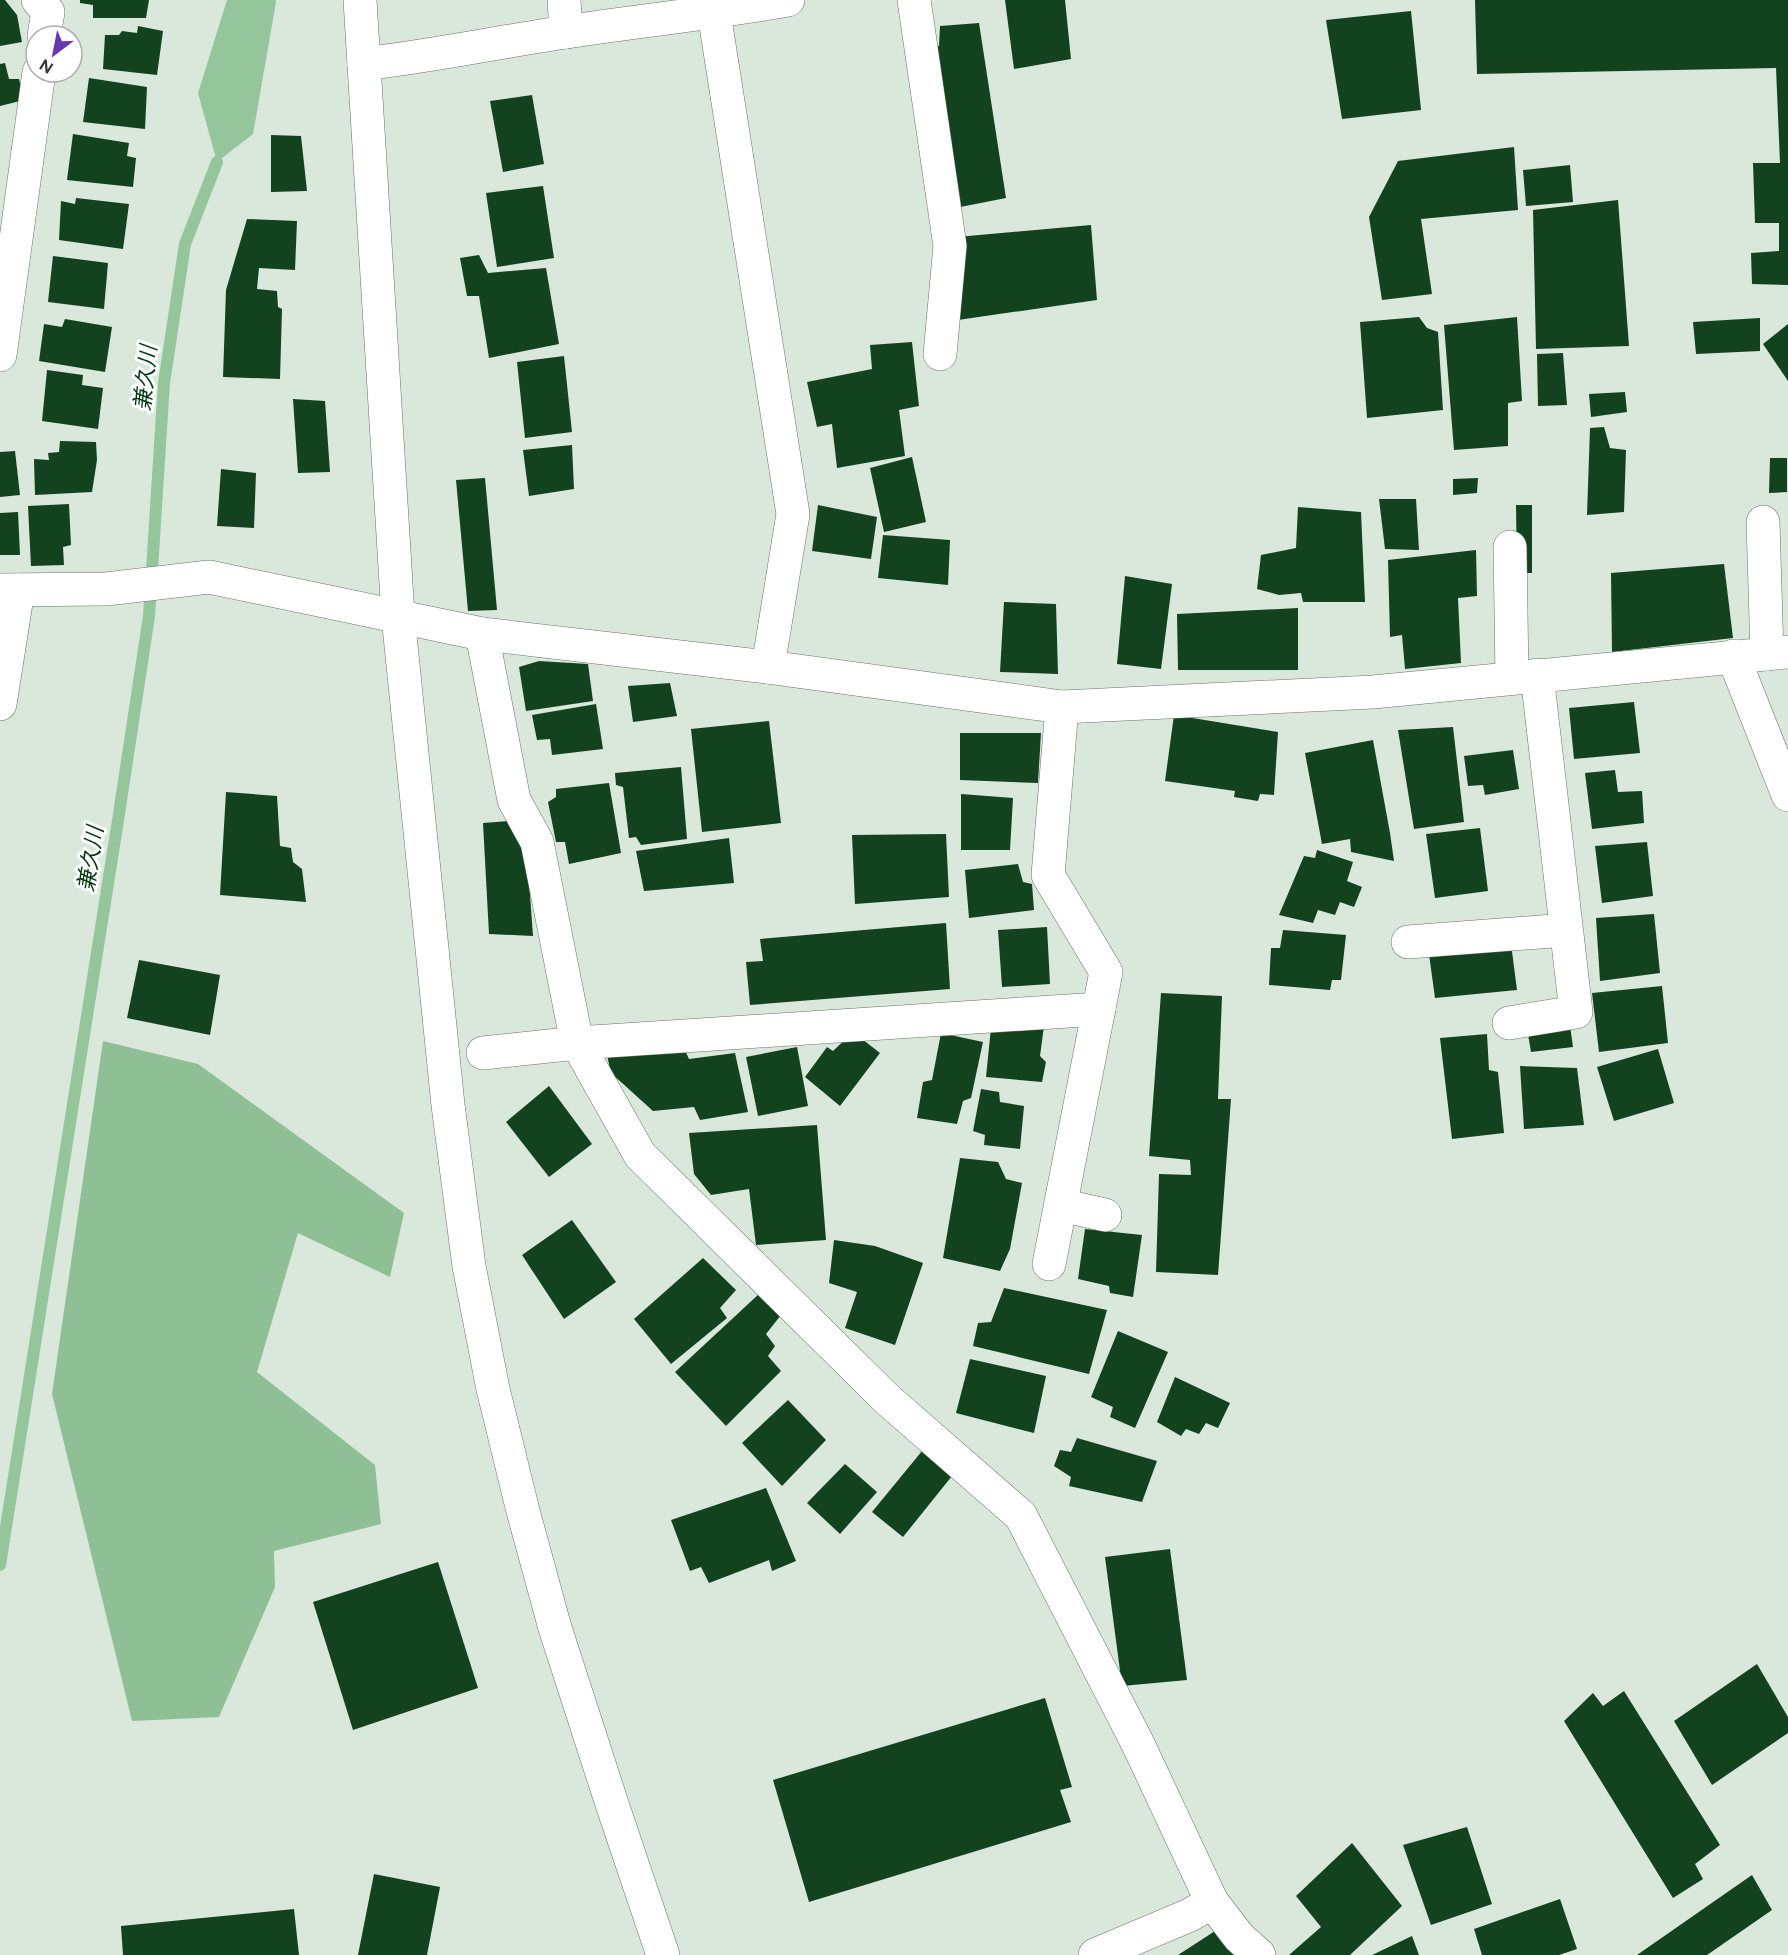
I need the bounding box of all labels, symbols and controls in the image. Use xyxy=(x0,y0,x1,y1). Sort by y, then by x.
north arrow xyxy=(24,24,84,84)
text: N xyxy=(36,55,57,78)
water label: 兼久川 xyxy=(129,342,163,412)
water label: 兼久川 xyxy=(72,822,109,894)

